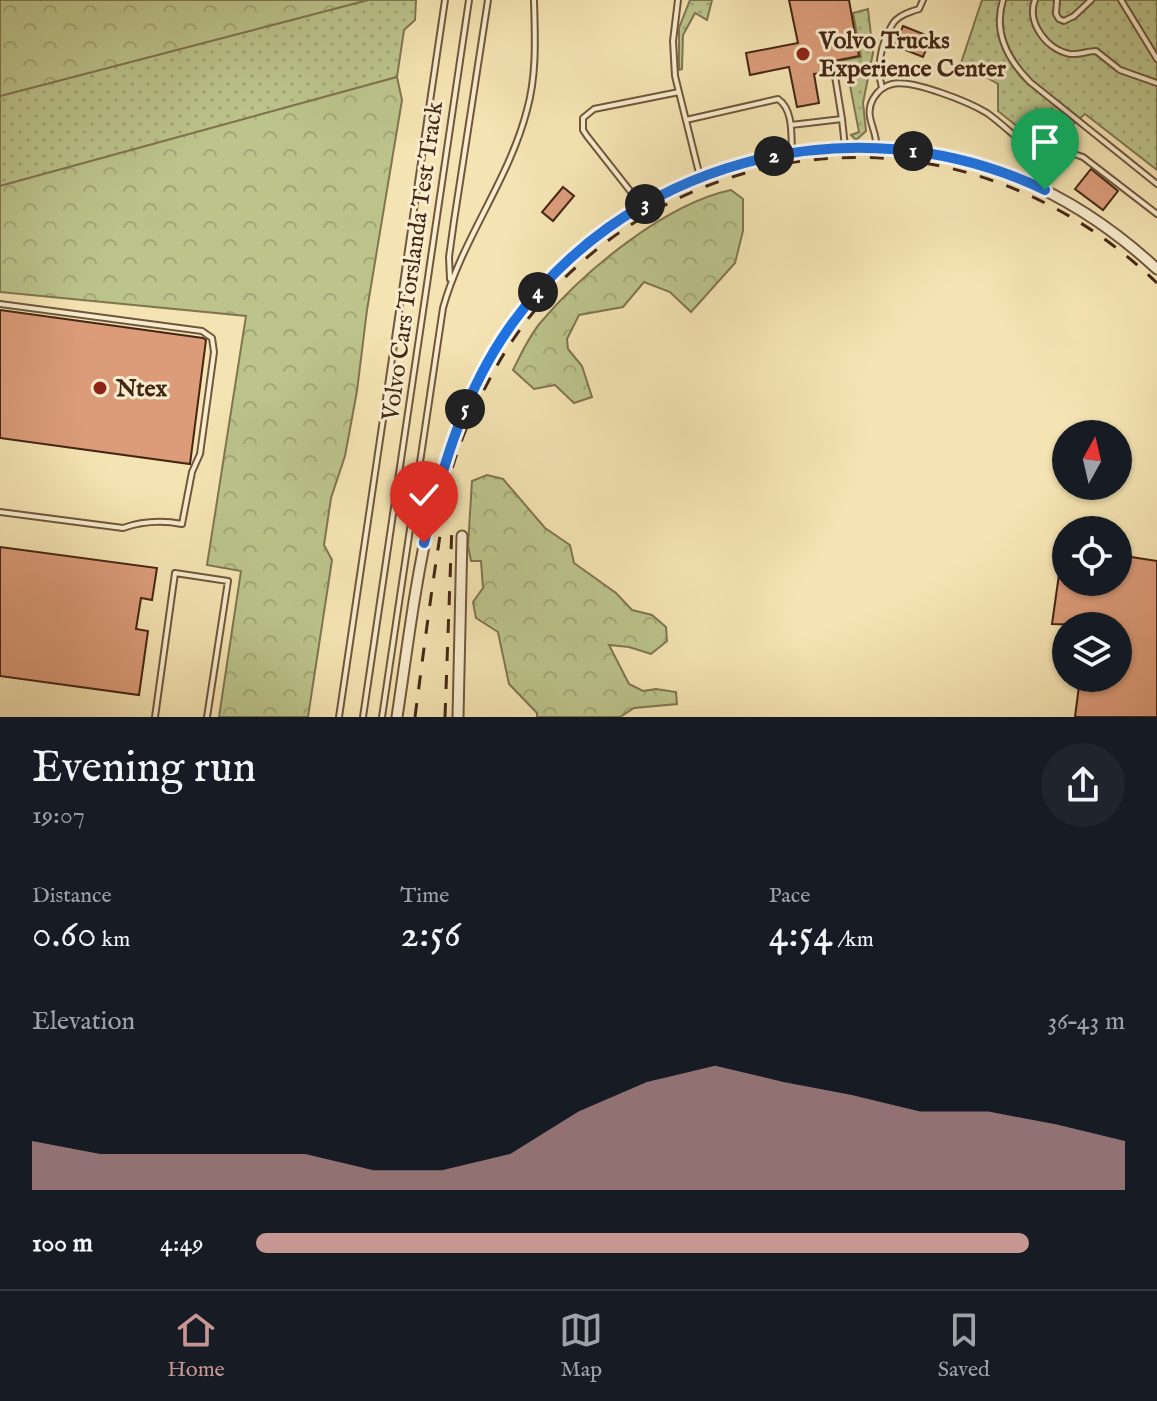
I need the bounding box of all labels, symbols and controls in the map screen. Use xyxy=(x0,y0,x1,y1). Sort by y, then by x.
place label: Volvo Trucks Experience Center xyxy=(818,26,1006,85)
marker: Volvo Trucks Experience Center xyxy=(794,45,812,63)
street label: Volvo Cars Torslanda Test Track xyxy=(376,99,451,424)
pin xyxy=(1011,108,1079,190)
icon: arrive xyxy=(1023,120,1067,164)
pin: 1 xyxy=(893,131,933,171)
pin: 2 xyxy=(754,136,794,176)
text: 1 xyxy=(909,137,917,165)
text: 2 xyxy=(769,142,779,170)
pin: 3 xyxy=(625,184,665,224)
text: 3 xyxy=(641,190,649,218)
pin: 4 xyxy=(518,272,558,312)
text: 4 xyxy=(533,278,543,306)
place label: Ntex xyxy=(115,374,167,405)
marker: Ntex xyxy=(91,379,109,397)
pin: 5 xyxy=(445,389,485,429)
text: 5 xyxy=(461,395,469,423)
north arrow xyxy=(1052,420,1132,500)
map controls xyxy=(1052,420,1132,692)
pin xyxy=(390,461,458,543)
icon: check xyxy=(402,473,446,517)
button: locate xyxy=(1052,516,1132,596)
button: layers xyxy=(1052,612,1132,692)
text: Evening run xyxy=(32,741,256,797)
button: share xyxy=(1041,743,1125,827)
text: 19:07 xyxy=(32,799,85,832)
text: Distance xyxy=(32,882,112,910)
text: Time xyxy=(400,882,449,910)
text: Pace xyxy=(769,882,810,910)
text: 0.60 xyxy=(32,910,97,961)
text: 2:56 xyxy=(400,910,461,961)
text: 4:54 xyxy=(769,910,833,961)
text: km xyxy=(97,926,130,954)
text: /km xyxy=(833,926,874,954)
text: Elevation xyxy=(32,1005,135,1038)
text: 36–43 m xyxy=(1047,1005,1125,1038)
text: 100 m xyxy=(32,1227,93,1260)
text: 4:49 xyxy=(160,1227,204,1260)
tab: Home xyxy=(167,1308,225,1384)
tab: Map xyxy=(559,1308,603,1384)
tab: Saved xyxy=(938,1308,990,1384)

